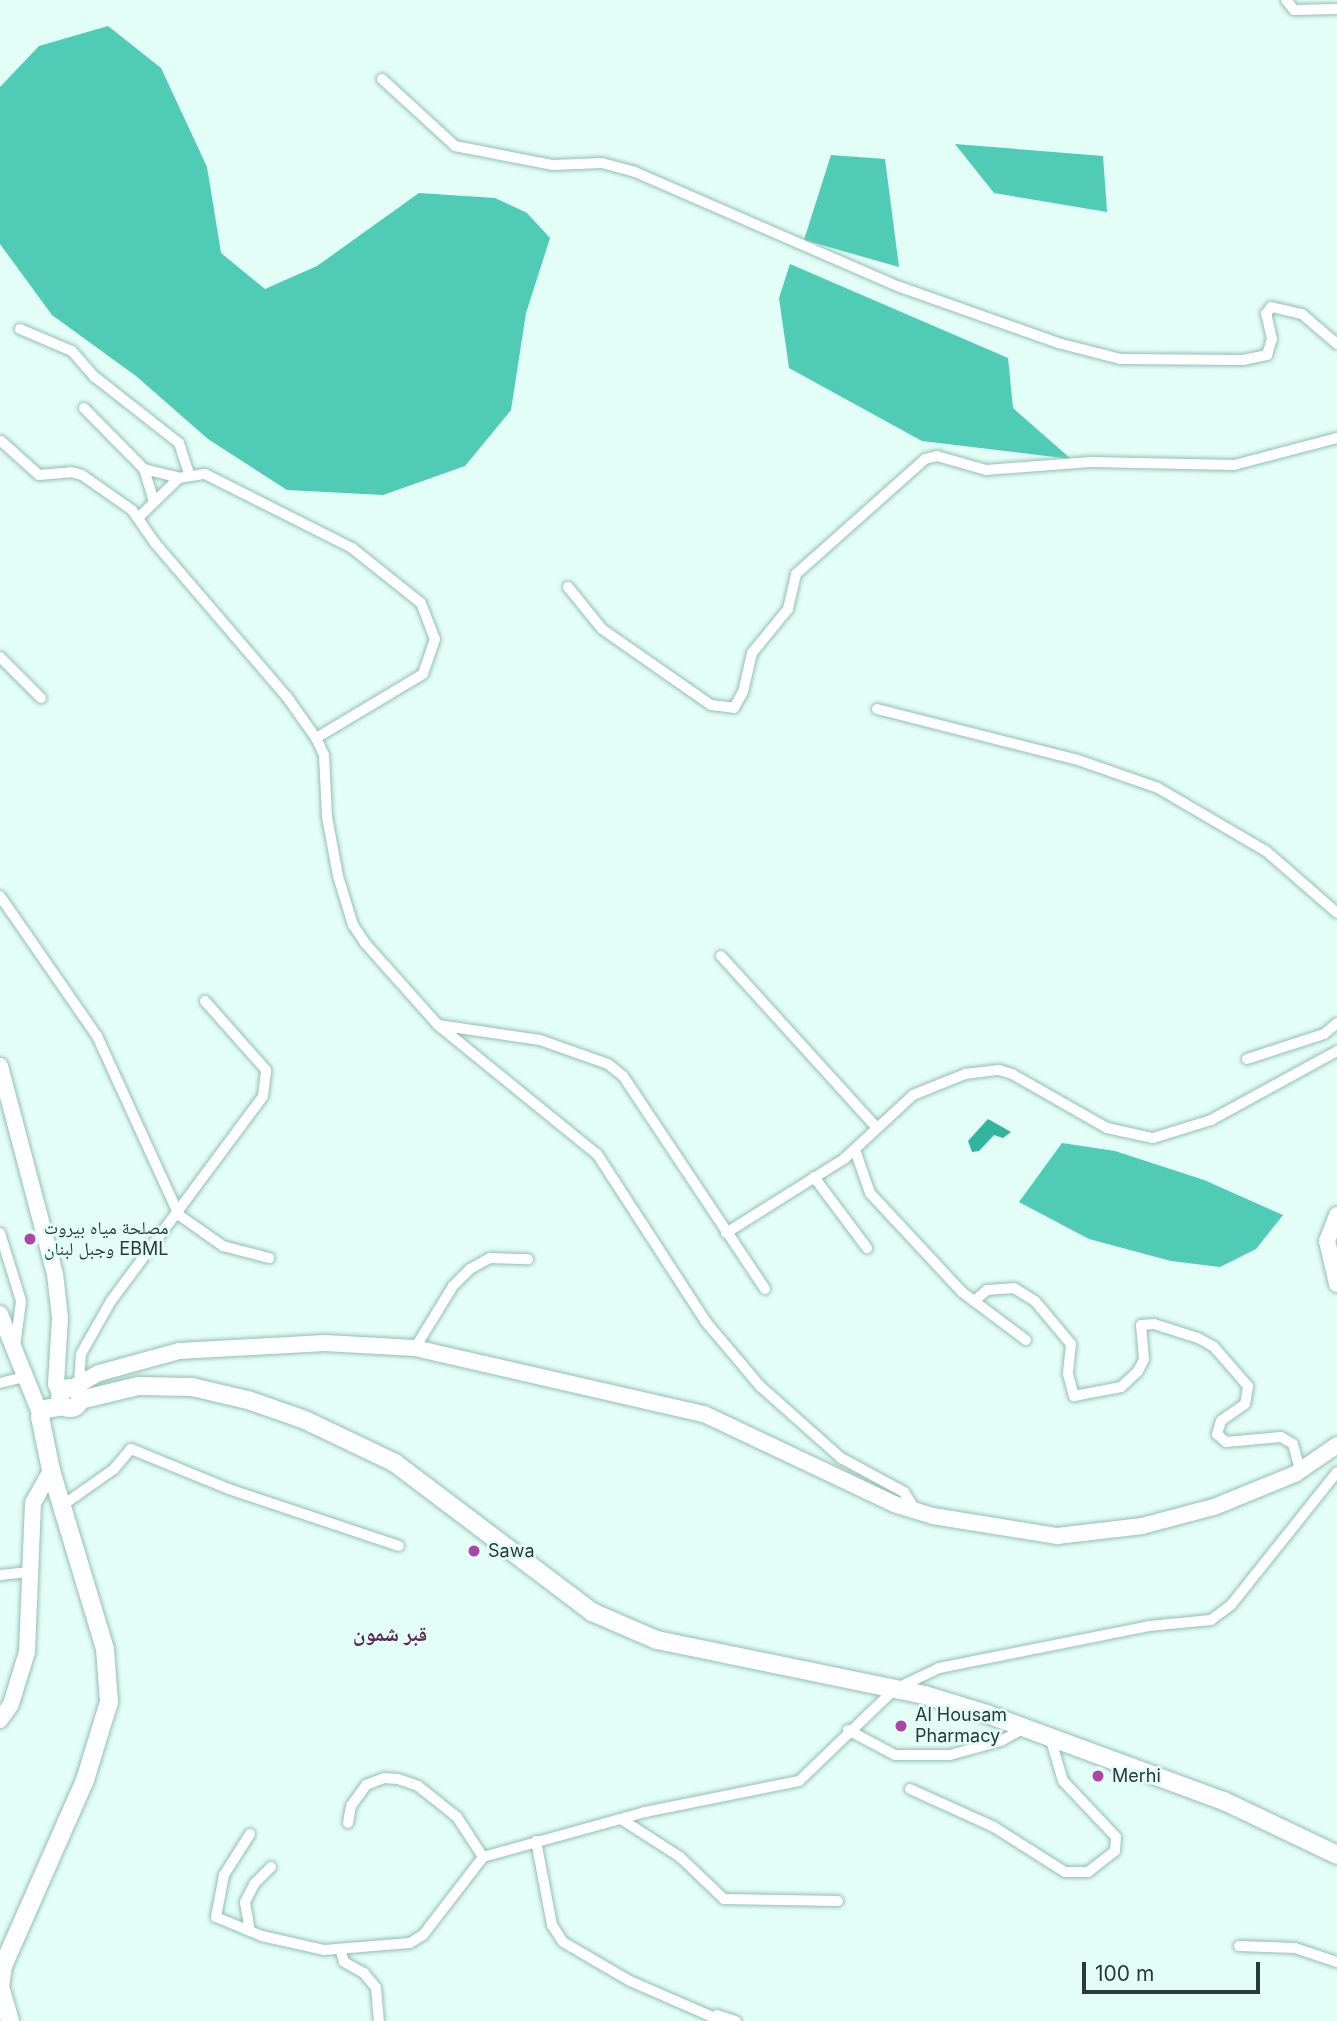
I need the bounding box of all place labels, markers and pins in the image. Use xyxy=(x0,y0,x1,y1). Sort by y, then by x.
place label: مصلحة مياه بيروت وجبل لبنان EBML xyxy=(44,1218,168,1260)
marker: مصلحة مياه بيروت وجبل لبنان EBML xyxy=(22,1231,38,1247)
place label: Sawa xyxy=(488,1540,534,1562)
marker: Sawa xyxy=(466,1543,482,1559)
place label: Al Housam Pharmacy xyxy=(915,1705,1007,1748)
marker: Al Housam Pharmacy xyxy=(893,1718,909,1734)
place label: Merhi xyxy=(1112,1765,1161,1787)
marker: Merhi xyxy=(1090,1768,1106,1784)

